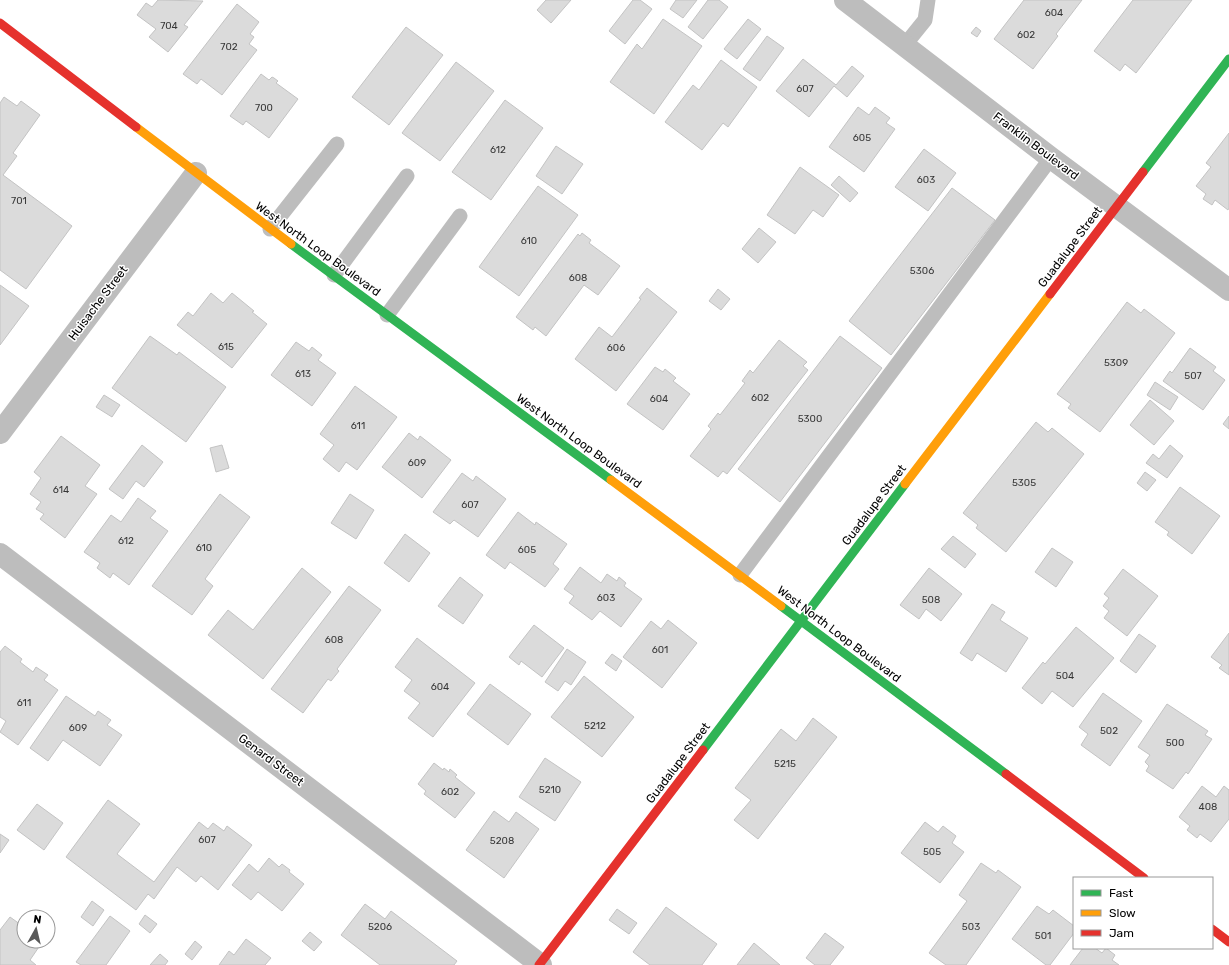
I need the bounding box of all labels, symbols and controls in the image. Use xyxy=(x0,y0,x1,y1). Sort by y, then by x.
house number: 604 xyxy=(1045,7,1063,19)
house number: 704 xyxy=(160,20,178,32)
house number: 602 xyxy=(1017,29,1035,41)
house number: 702 xyxy=(220,41,238,53)
house number: 607 xyxy=(796,83,814,95)
house number: 700 xyxy=(255,102,273,114)
street label: Franklin Boulevard xyxy=(990,109,1082,183)
house number: 605 xyxy=(853,132,871,144)
house number: 612 xyxy=(490,144,506,156)
house number: 603 xyxy=(917,174,935,186)
house number: 701 xyxy=(11,195,27,207)
street label: West North Loop Boulevard xyxy=(253,199,383,299)
street label: Guadalupe Street xyxy=(1035,204,1105,290)
house number: 610 xyxy=(521,235,537,247)
street label: Huisache Street xyxy=(65,263,131,343)
house number: 5306 xyxy=(910,265,934,277)
house number: 608 xyxy=(569,272,587,284)
house number: 615 xyxy=(218,341,234,353)
house number: 606 xyxy=(607,342,625,354)
house number: 5309 xyxy=(1104,357,1128,369)
house number: 613 xyxy=(295,368,311,380)
house number: 507 xyxy=(1184,370,1202,382)
street label: West North Loop Boulevard xyxy=(514,391,644,491)
house number: 602 xyxy=(751,392,769,404)
house number: 604 xyxy=(650,393,668,405)
house number: 5300 xyxy=(798,413,822,425)
house number: 611 xyxy=(351,420,365,432)
house number: 609 xyxy=(408,457,426,469)
street label: Guadalupe Street xyxy=(839,462,909,548)
house number: 5305 xyxy=(1012,477,1036,489)
house number: 614 xyxy=(53,484,69,496)
house number: 607 xyxy=(461,499,479,511)
house number: 612 xyxy=(118,535,134,547)
house number: 610 xyxy=(196,542,212,554)
house number: 605 xyxy=(518,544,536,556)
street label: West North Loop Boulevard xyxy=(774,583,904,685)
house number: 603 xyxy=(597,592,615,604)
house number: 508 xyxy=(922,594,940,606)
house number: 608 xyxy=(325,634,343,646)
house number: 601 xyxy=(652,644,668,656)
house number: 504 xyxy=(1056,670,1074,682)
house number: 604 xyxy=(431,681,449,693)
house number: 611 xyxy=(17,697,31,709)
house number: 5212 xyxy=(584,720,606,732)
street label: Guadalupe Street xyxy=(643,720,713,806)
house number: 609 xyxy=(69,722,87,734)
house number: 502 xyxy=(1100,725,1118,737)
street label: Genard Street xyxy=(236,731,307,789)
house number: 500 xyxy=(1166,737,1184,749)
house number: 5215 xyxy=(774,758,796,770)
house number: 5210 xyxy=(539,784,561,796)
house number: 602 xyxy=(441,786,459,798)
house number: 408 xyxy=(1199,801,1217,813)
house number: 607 xyxy=(198,834,216,846)
house number: 5208 xyxy=(490,835,514,847)
house number: 505 xyxy=(923,846,941,858)
legend xyxy=(1073,877,1213,949)
text: Fast xyxy=(1109,886,1133,900)
text: Slow xyxy=(1109,906,1136,920)
north arrow xyxy=(16,909,56,949)
text: N xyxy=(32,913,42,927)
house number: 5206 xyxy=(368,921,392,933)
house number: 503 xyxy=(962,921,980,933)
text: Jam xyxy=(1109,926,1134,940)
house number: 501 xyxy=(1035,930,1051,942)

